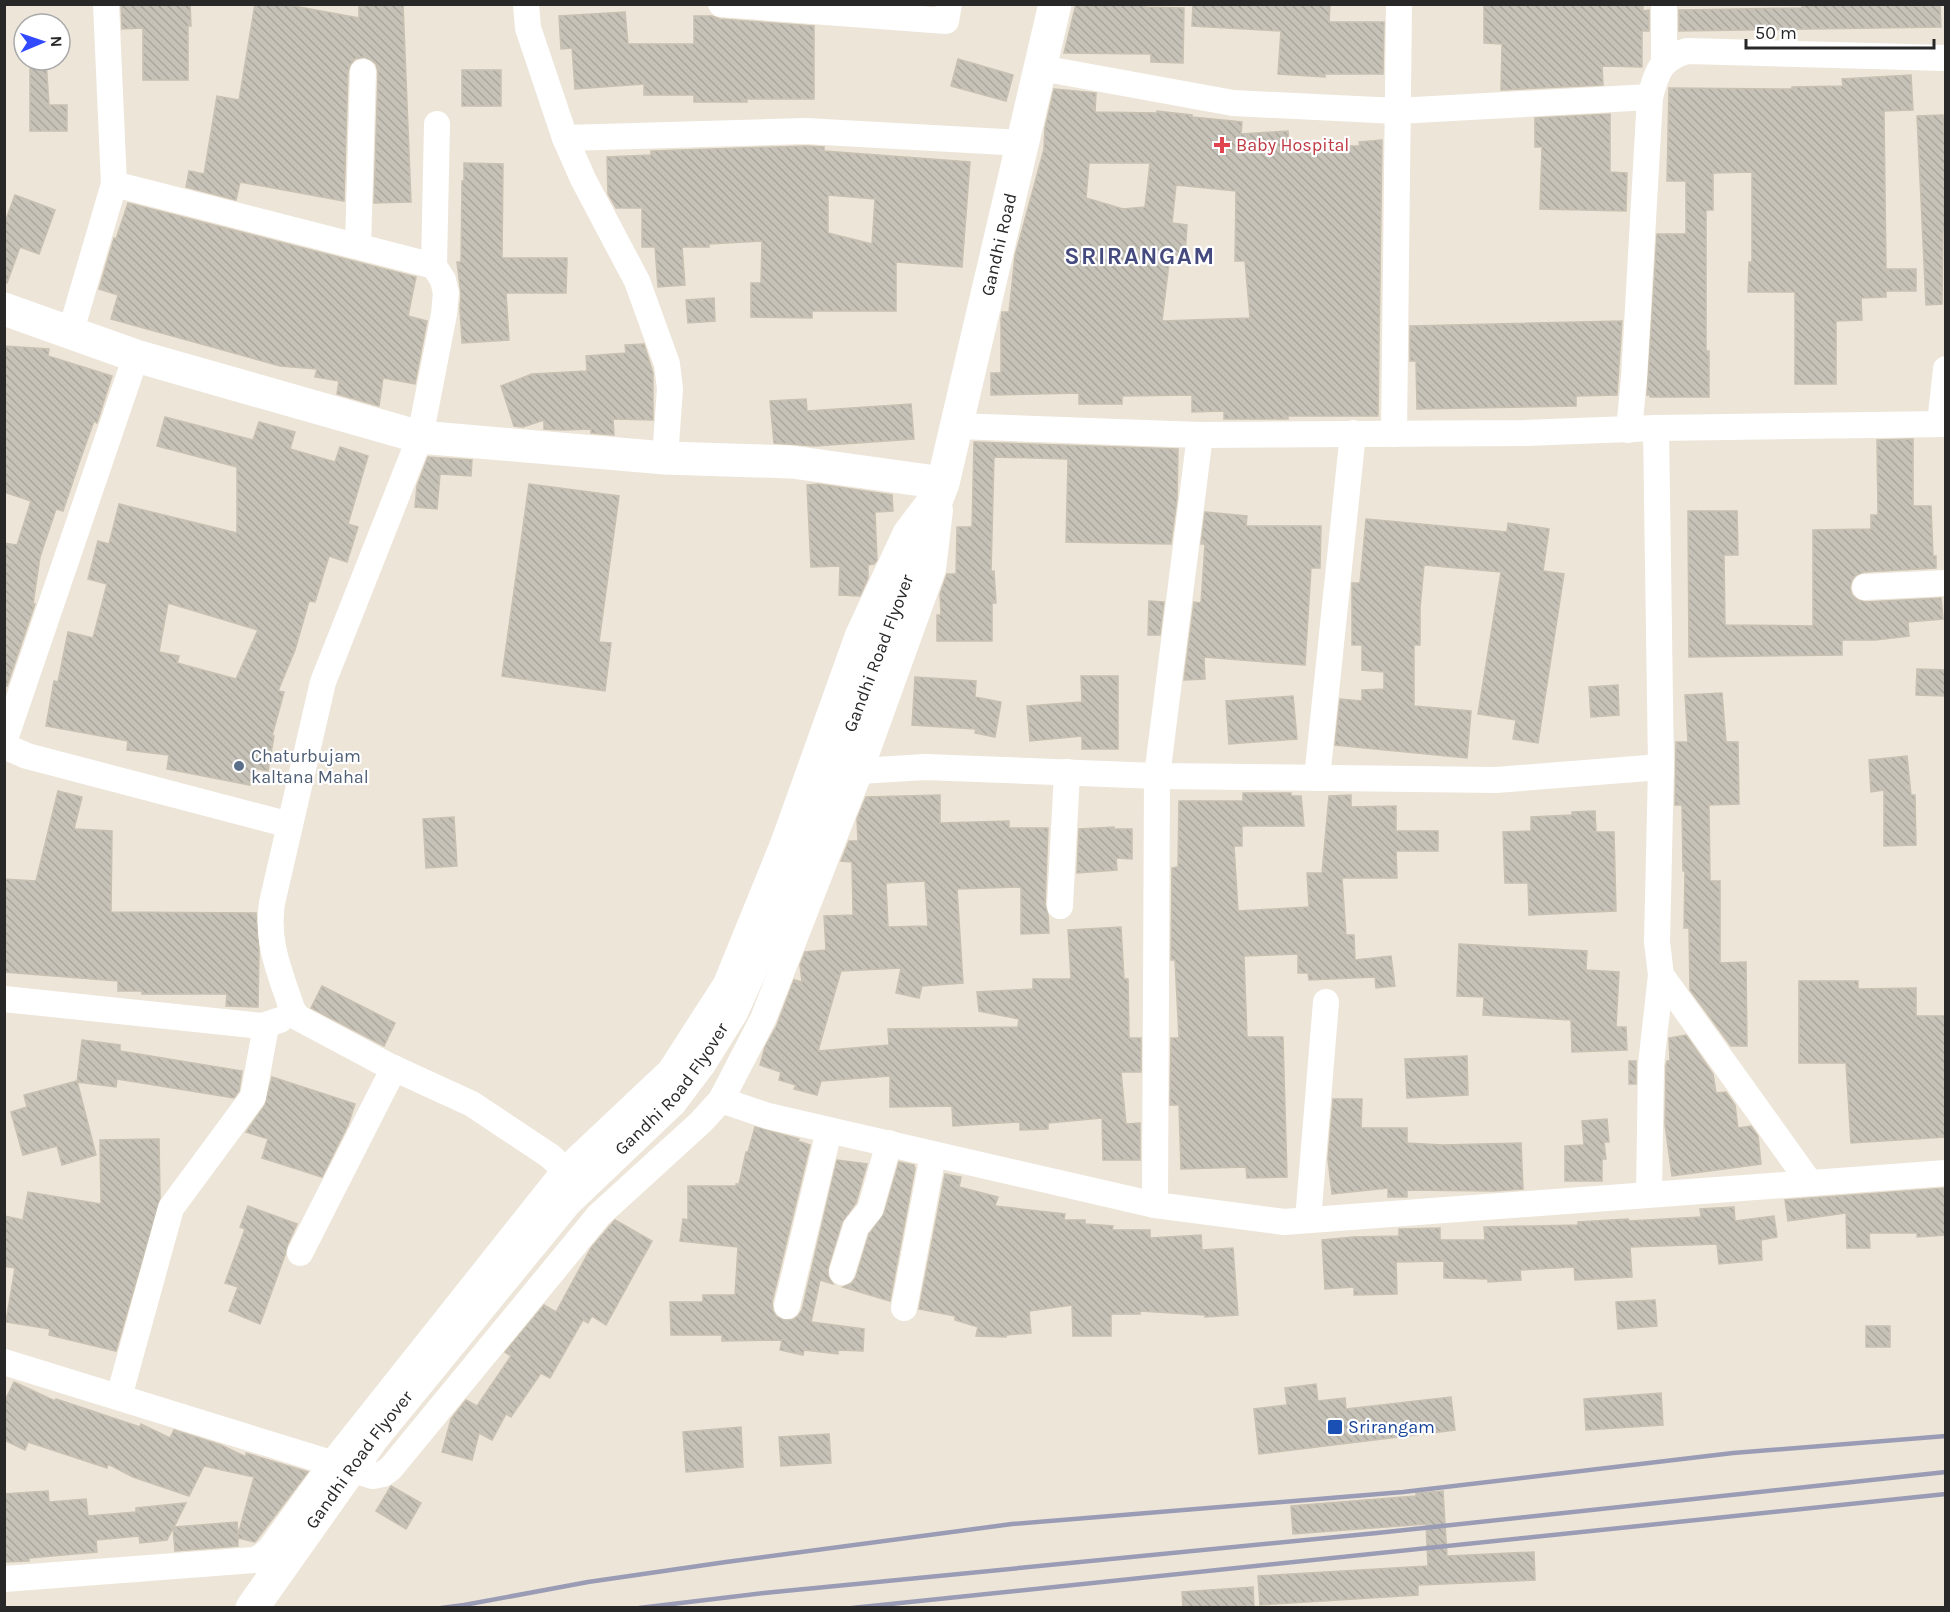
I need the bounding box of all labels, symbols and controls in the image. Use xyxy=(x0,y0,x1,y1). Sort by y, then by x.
north arrow xyxy=(12,12,72,72)
scale bar xyxy=(1746,12,1934,50)
text: 50 m xyxy=(1755,22,1797,44)
text: N xyxy=(47,35,66,48)
place label: Baby Hospital xyxy=(1236,134,1349,156)
marker: Baby Hospital xyxy=(1213,136,1231,154)
street label: Gandhi Road xyxy=(976,191,1021,298)
district label: SRIRANGAM xyxy=(1064,242,1216,270)
street label: Gandhi Road Flyover xyxy=(839,571,919,735)
place label: Chaturbujam kaltana Mahal xyxy=(251,745,369,788)
marker: Chaturbujam kaltana Mahal xyxy=(232,759,246,773)
street label: Gandhi Road Flyover xyxy=(610,1018,733,1160)
street label: Gandhi Road Flyover xyxy=(301,1386,418,1533)
place label: Srirangam xyxy=(1348,1416,1435,1438)
marker: Srirangam xyxy=(1326,1418,1344,1436)

